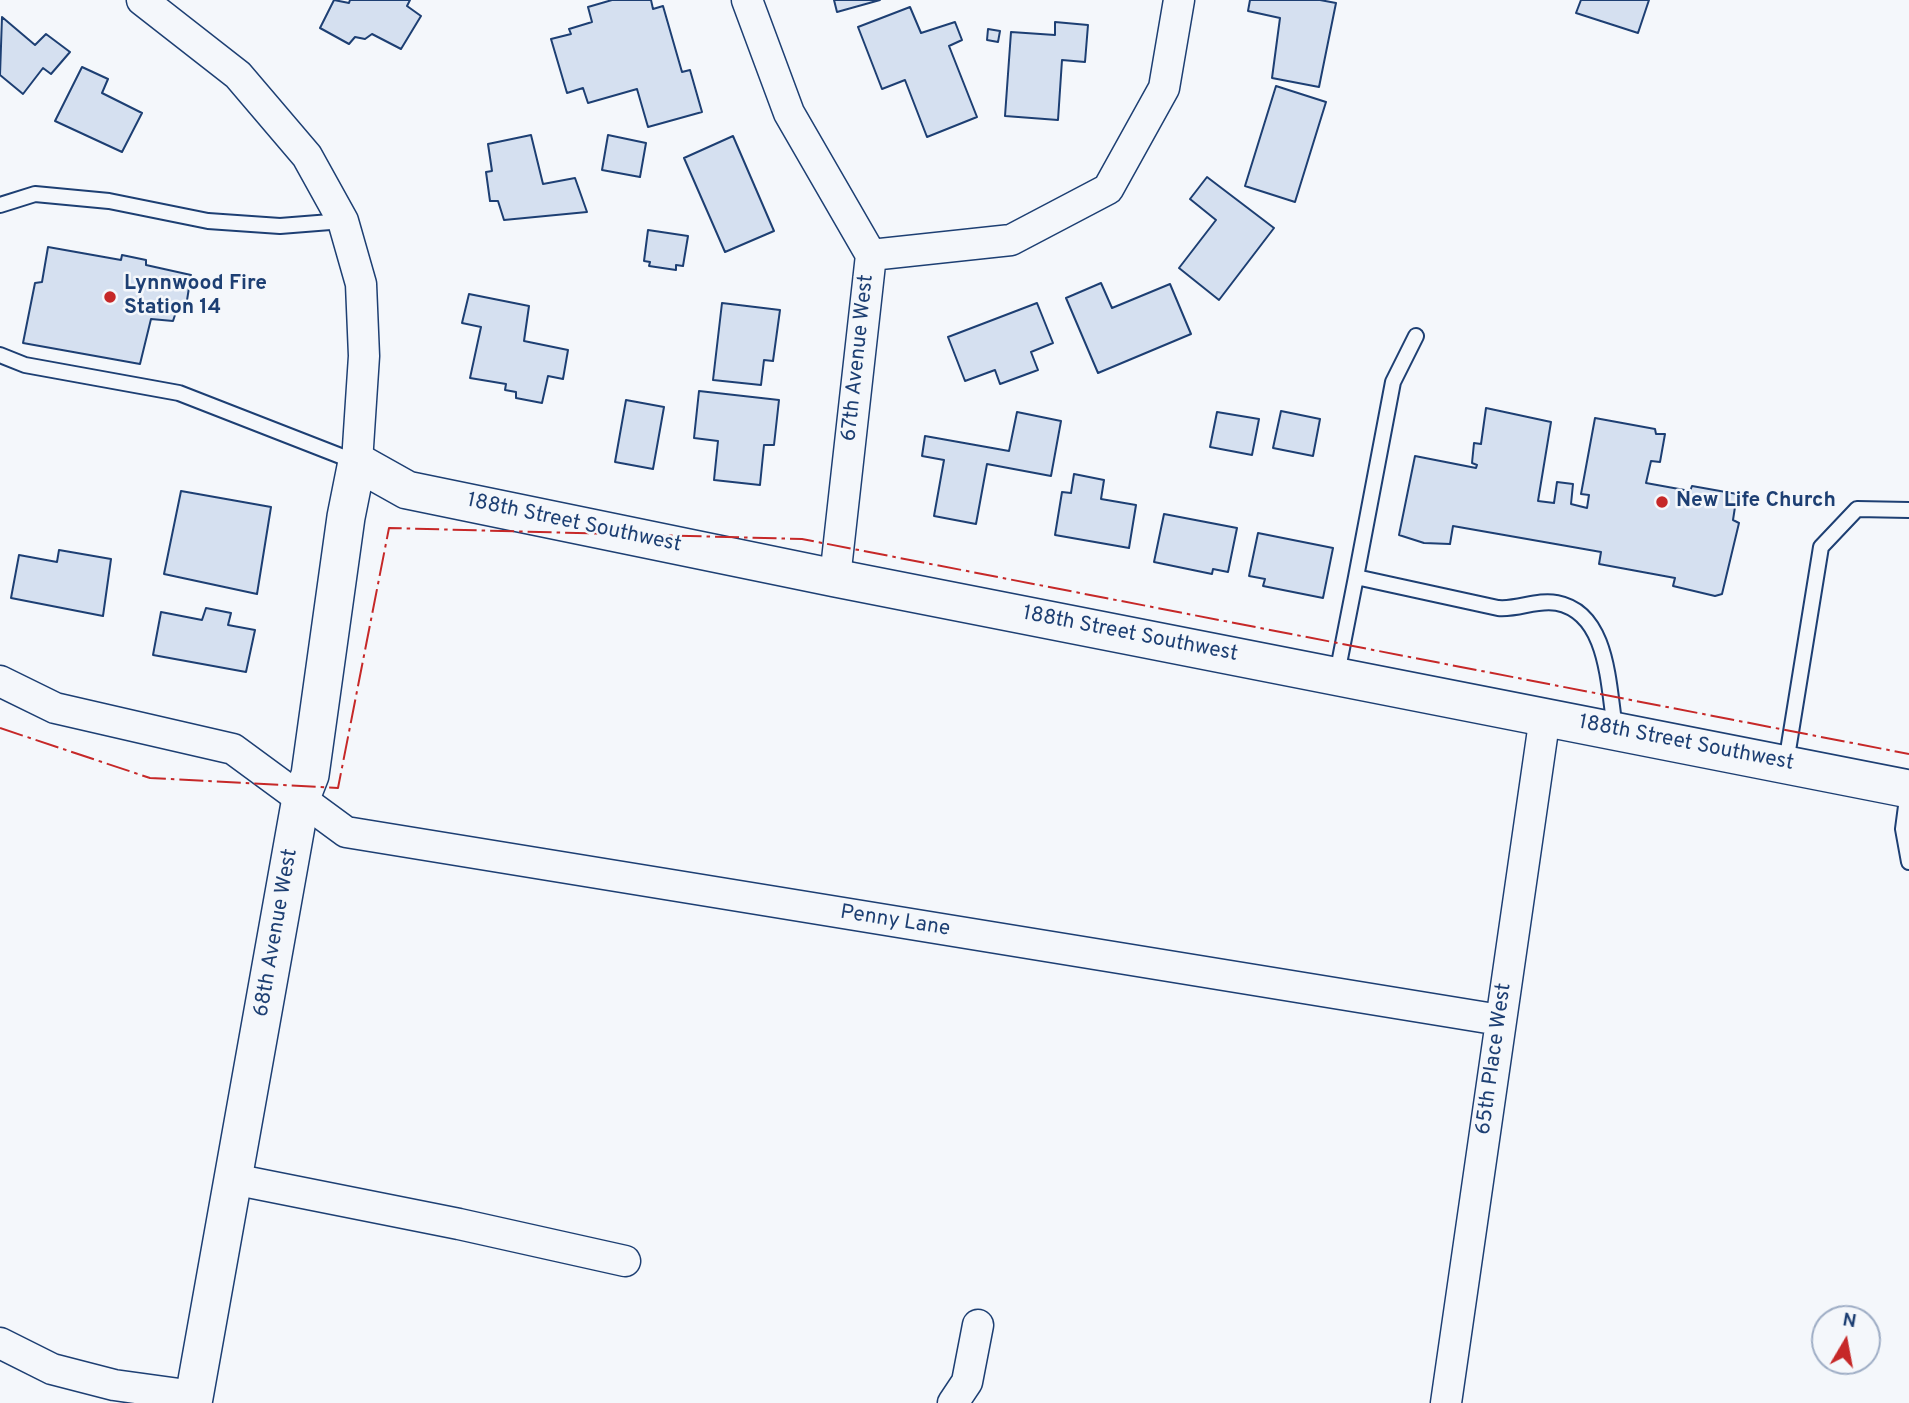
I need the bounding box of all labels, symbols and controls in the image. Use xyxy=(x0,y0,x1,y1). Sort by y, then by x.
place label: Lynnwood Fire Station 14 xyxy=(124,272,267,322)
street label: 67th Avenue West xyxy=(838,273,880,443)
marker: Lynnwood Fire Station 14 xyxy=(102,289,118,305)
street label: 188th Street Southwest xyxy=(465,489,683,559)
place label: New Life Church xyxy=(1676,489,1836,515)
marker: New Life Church xyxy=(1654,494,1670,510)
street label: 188th Street Southwest xyxy=(1020,602,1240,668)
street label: 188th Street Southwest xyxy=(1576,711,1796,777)
street label: 68th Avenue West xyxy=(250,847,304,1019)
street label: Penny Lane xyxy=(838,901,952,943)
street label: 65th Place West xyxy=(1472,982,1518,1136)
north arrow xyxy=(1811,1305,1881,1375)
text: N xyxy=(1840,1308,1858,1334)

